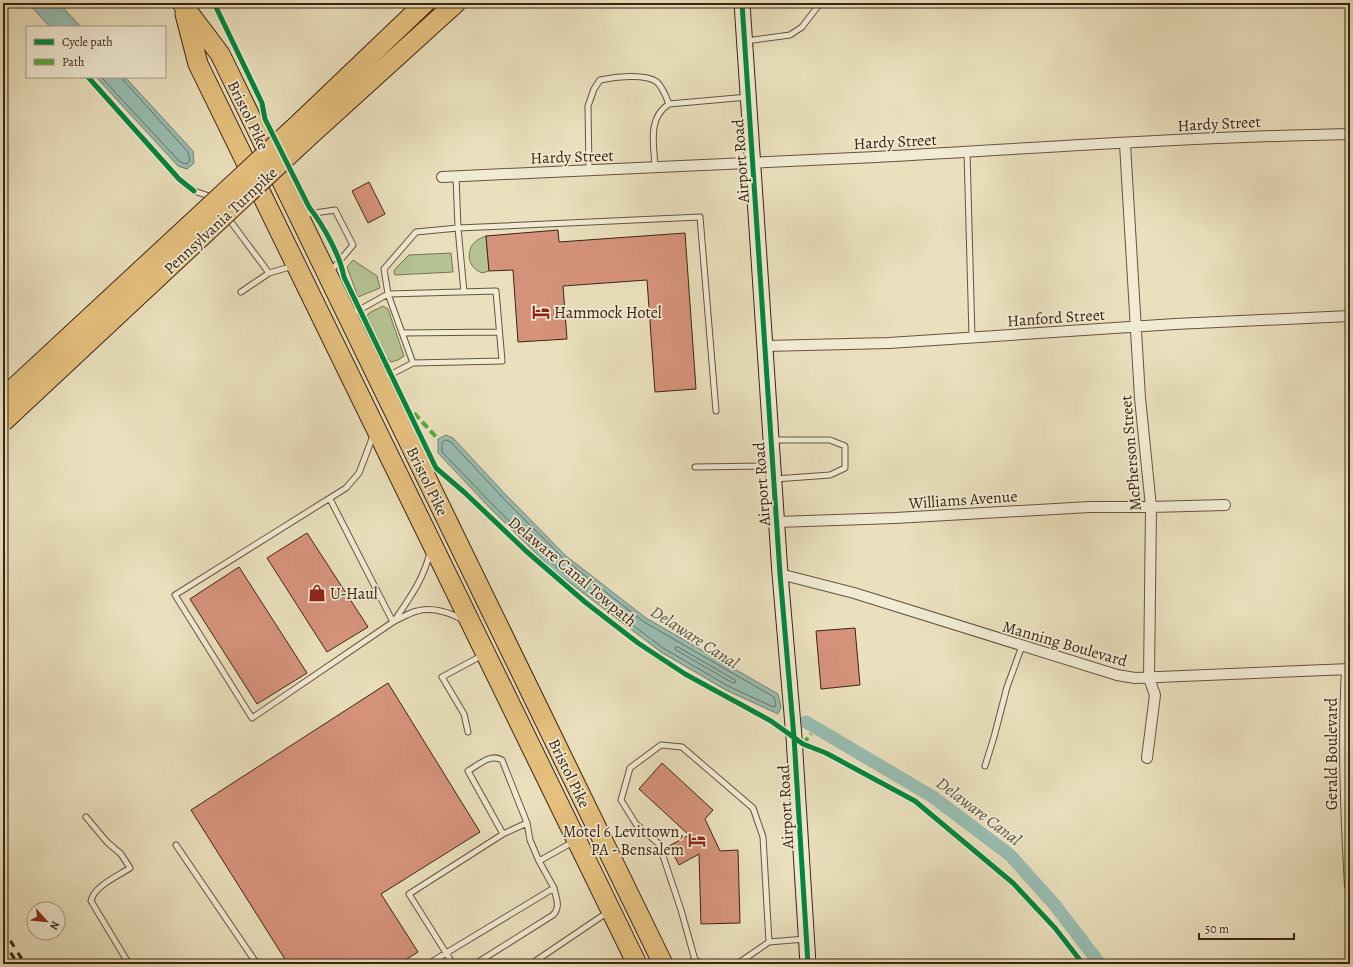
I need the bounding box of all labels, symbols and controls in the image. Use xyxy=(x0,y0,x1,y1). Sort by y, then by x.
legend xyxy=(26,26,166,78)
text: Cycle path xyxy=(62,34,113,50)
text: Path xyxy=(62,54,85,70)
street label: Bristol Pike xyxy=(222,77,274,154)
street label: Hardy Street xyxy=(1177,111,1261,137)
street label: Airport Road xyxy=(727,118,755,205)
street label: Hardy Street xyxy=(853,129,937,155)
street label: Hardy Street xyxy=(530,145,614,169)
street label: Pennsylvania Turnpike xyxy=(159,162,282,279)
hotel icon: Hammock Hotel xyxy=(531,302,551,322)
place label: Hammock Hotel xyxy=(554,302,662,324)
street label: Hanford Street xyxy=(1006,304,1106,332)
street label: McPherson Street xyxy=(1115,394,1147,512)
street label: Airport Road xyxy=(748,441,776,528)
street label: Bristol Pike xyxy=(401,443,453,520)
street label: Williams Avenue xyxy=(907,485,1018,515)
street label: Delaware Canal Towpath xyxy=(503,511,642,632)
shop icon: U-Haul xyxy=(307,583,327,603)
place label: U-Haul xyxy=(330,583,378,605)
water label: Delaware Canal xyxy=(646,600,744,675)
street label: Manning Boulevard xyxy=(1000,616,1130,672)
street label: Gerald Boulevard xyxy=(1321,697,1343,810)
street label: Bristol Pike xyxy=(543,735,595,812)
street label: Airport Road xyxy=(773,764,799,850)
water label: Delaware Canal xyxy=(931,772,1027,851)
place label: Motel 6 Levittown, PA - Bensalem xyxy=(563,821,684,861)
hotel icon: Motel 6 Levittown, PA - Bensalem xyxy=(687,830,707,850)
north arrow xyxy=(26,901,66,941)
scale bar xyxy=(1199,915,1294,941)
text: N xyxy=(46,918,63,932)
text: 50 m xyxy=(1205,921,1229,937)

